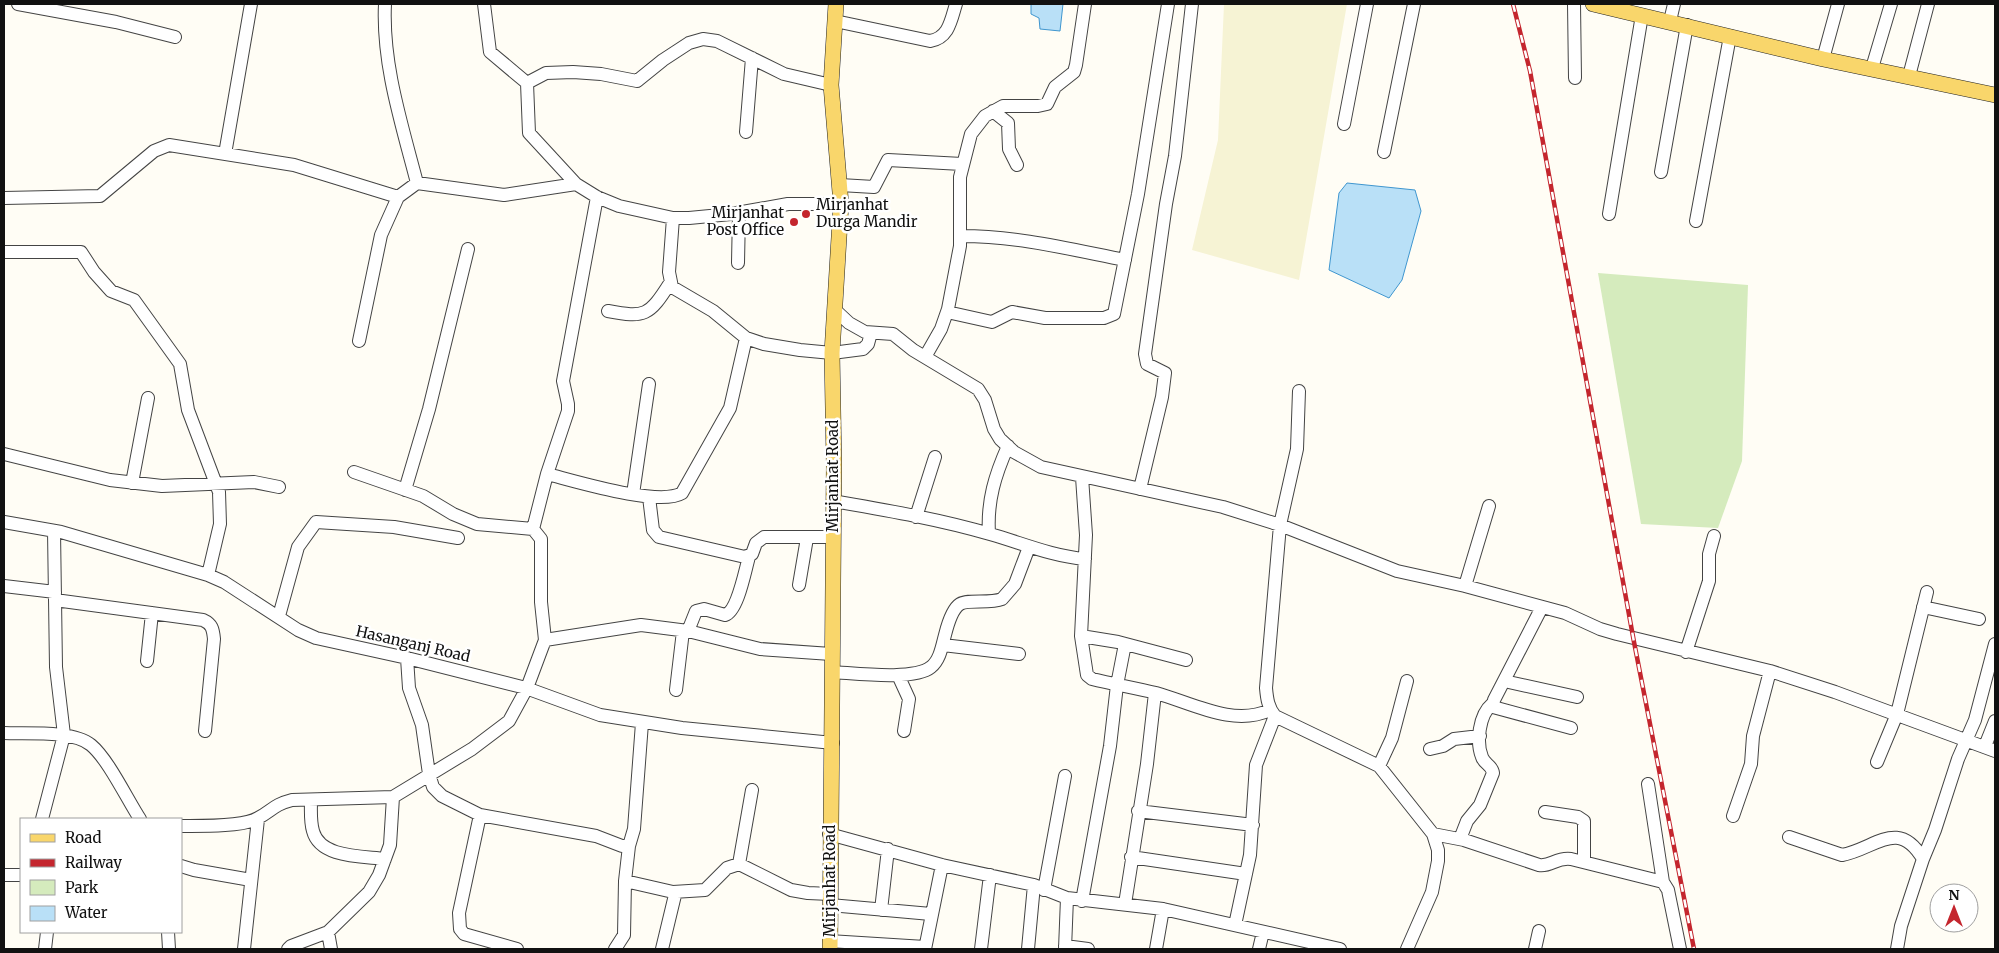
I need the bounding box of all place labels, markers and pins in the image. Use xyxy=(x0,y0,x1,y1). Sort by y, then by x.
place label: Mirjanhat Durga Mandir xyxy=(816,195,918,231)
place label: Mirjanhat Post Office xyxy=(706,203,784,239)
marker: Mirjanhat Durga Mandir xyxy=(800,208,812,220)
marker: Mirjanhat Post Office xyxy=(788,216,800,228)

